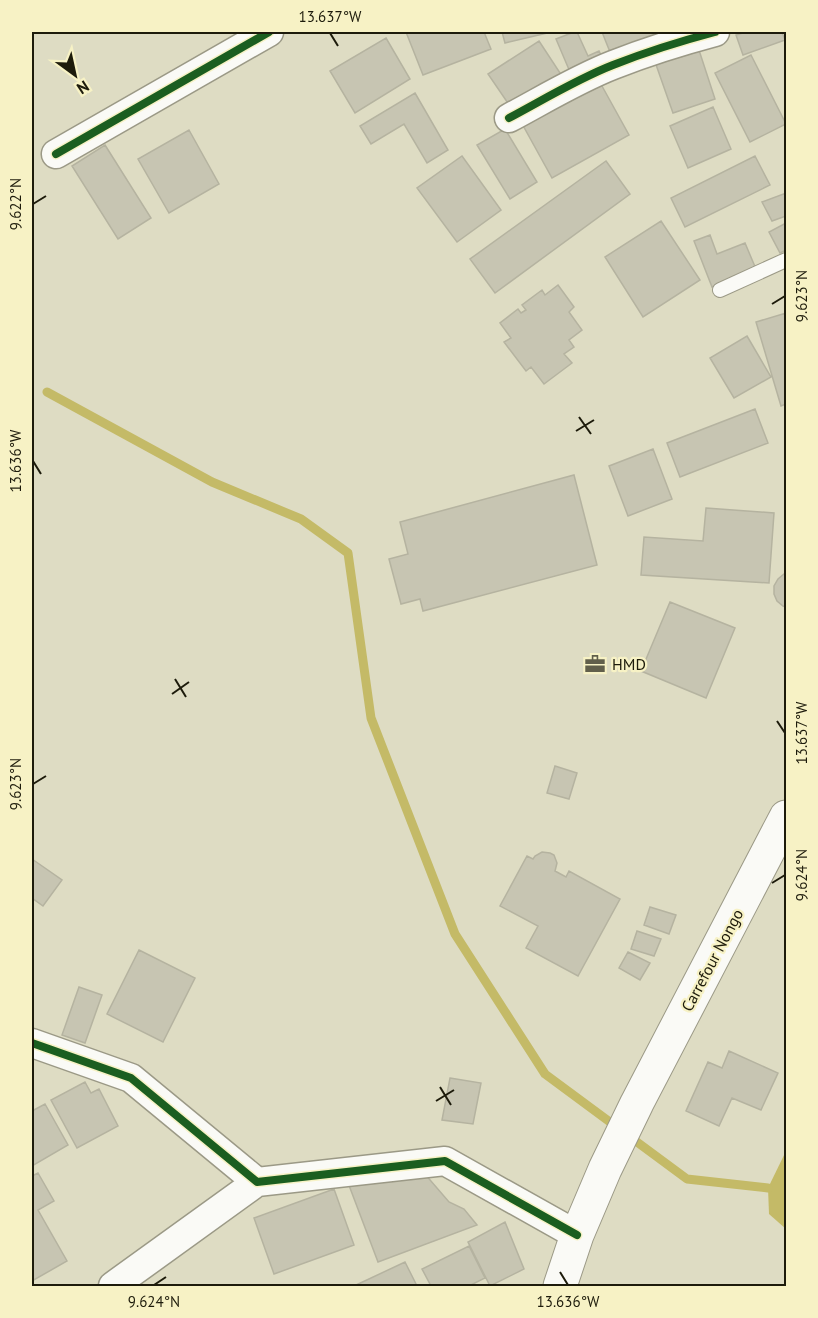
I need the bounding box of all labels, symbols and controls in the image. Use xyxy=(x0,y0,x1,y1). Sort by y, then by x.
text: 13.637°W xyxy=(299,7,362,26)
north arrow xyxy=(45,45,105,105)
text: N xyxy=(73,76,93,99)
text: 9.622°N xyxy=(6,178,25,230)
text: 9.623°N xyxy=(792,270,811,322)
text: 13.636°W xyxy=(6,429,25,492)
office icon: HMD xyxy=(583,652,607,676)
place label: HMD xyxy=(612,654,646,674)
text: 13.637°W xyxy=(792,701,811,764)
text: 9.623°N xyxy=(6,758,25,810)
text: 9.624°N xyxy=(792,849,811,901)
street label: Carrefour Nongo xyxy=(677,905,747,1015)
text: 9.624°N xyxy=(128,1292,180,1311)
text: 13.636°W xyxy=(537,1292,600,1311)

